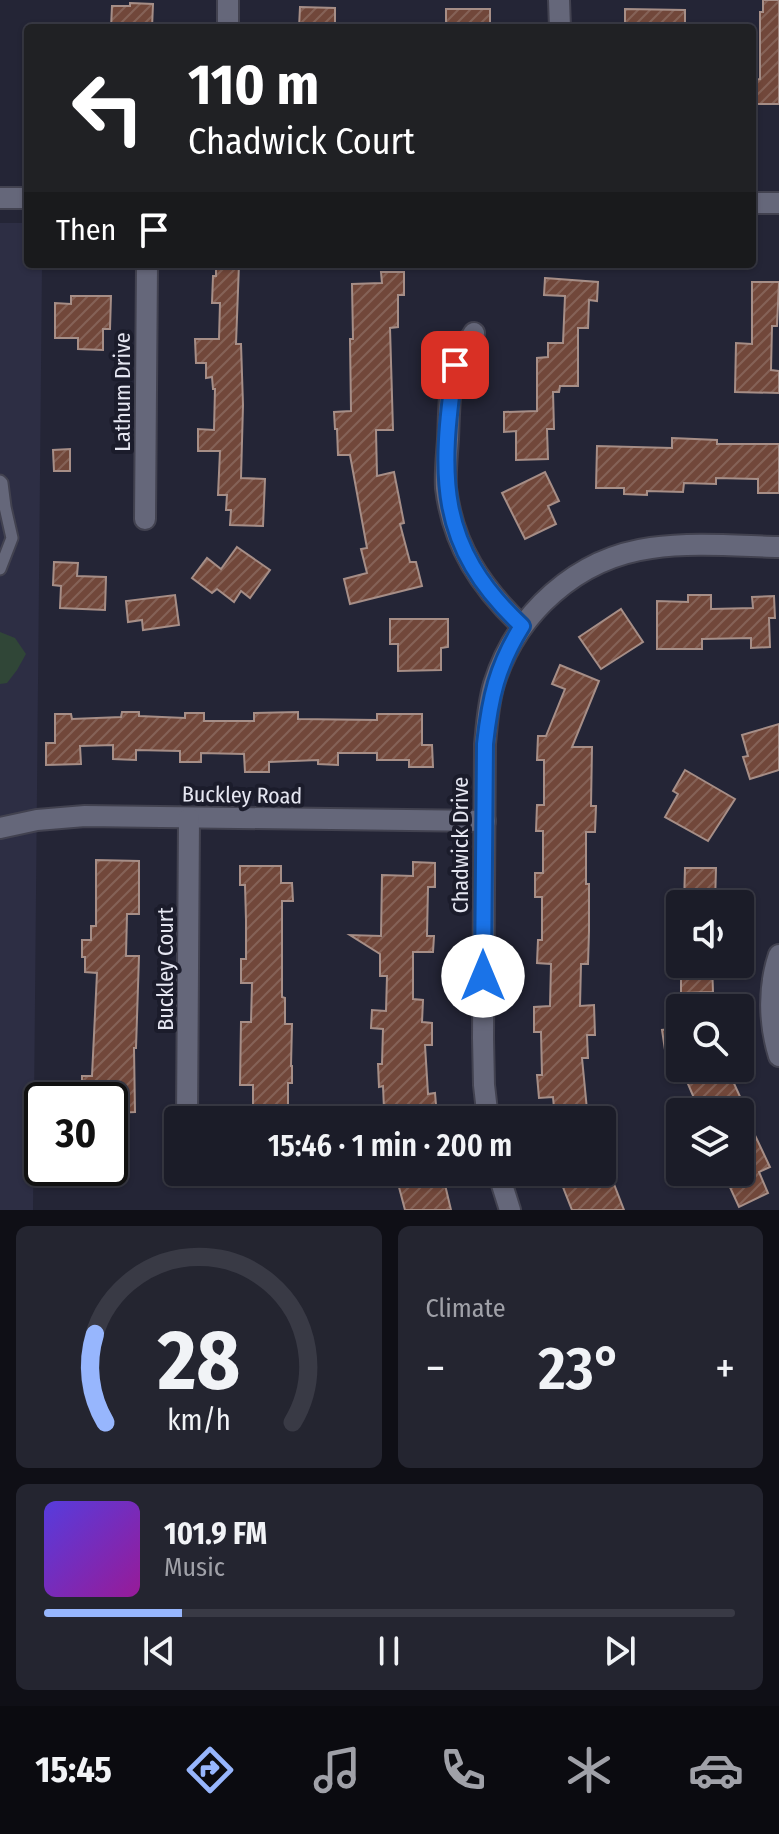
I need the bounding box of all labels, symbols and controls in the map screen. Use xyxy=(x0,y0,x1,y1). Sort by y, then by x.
text: 110 m xyxy=(188,52,319,119)
icon: left xyxy=(56,56,160,160)
text: Chadwick Court xyxy=(188,120,415,164)
icon: arrive xyxy=(132,208,176,252)
text: Then xyxy=(56,212,116,248)
pin xyxy=(421,331,489,399)
street label: Lathum Drive xyxy=(109,332,136,452)
icon: arrive xyxy=(433,343,477,387)
street label: Chadwick Drive xyxy=(447,777,474,913)
street label: Buckley Road xyxy=(182,780,302,810)
map controls xyxy=(666,890,754,1186)
button: sound xyxy=(666,890,754,978)
street label: Buckley Court xyxy=(152,907,179,1031)
position arrow xyxy=(441,934,525,1018)
button: search xyxy=(666,994,754,1082)
speed limit sign: 30 xyxy=(24,1082,128,1186)
button: layers xyxy=(666,1098,754,1186)
text: 15:46 · 1 min · 200 m xyxy=(268,1128,512,1164)
text: Climate xyxy=(426,1293,506,1324)
text: 28 xyxy=(157,1311,240,1411)
text: 23° xyxy=(538,1333,622,1405)
text: − xyxy=(426,1342,445,1395)
text: + xyxy=(715,1342,735,1395)
text: km/h xyxy=(167,1403,231,1438)
text: 101.9 FM xyxy=(164,1516,267,1552)
text: Music xyxy=(164,1552,225,1583)
icon: previous xyxy=(137,1629,181,1673)
icon: pause xyxy=(367,1629,411,1673)
icon: next xyxy=(598,1629,642,1673)
icon: directions xyxy=(182,1742,238,1798)
icon: music xyxy=(309,1742,365,1798)
icon: phone xyxy=(435,1742,491,1798)
icon: climate xyxy=(561,1742,617,1798)
icon: car xyxy=(688,1742,744,1798)
text: 15:45 xyxy=(35,1748,112,1792)

